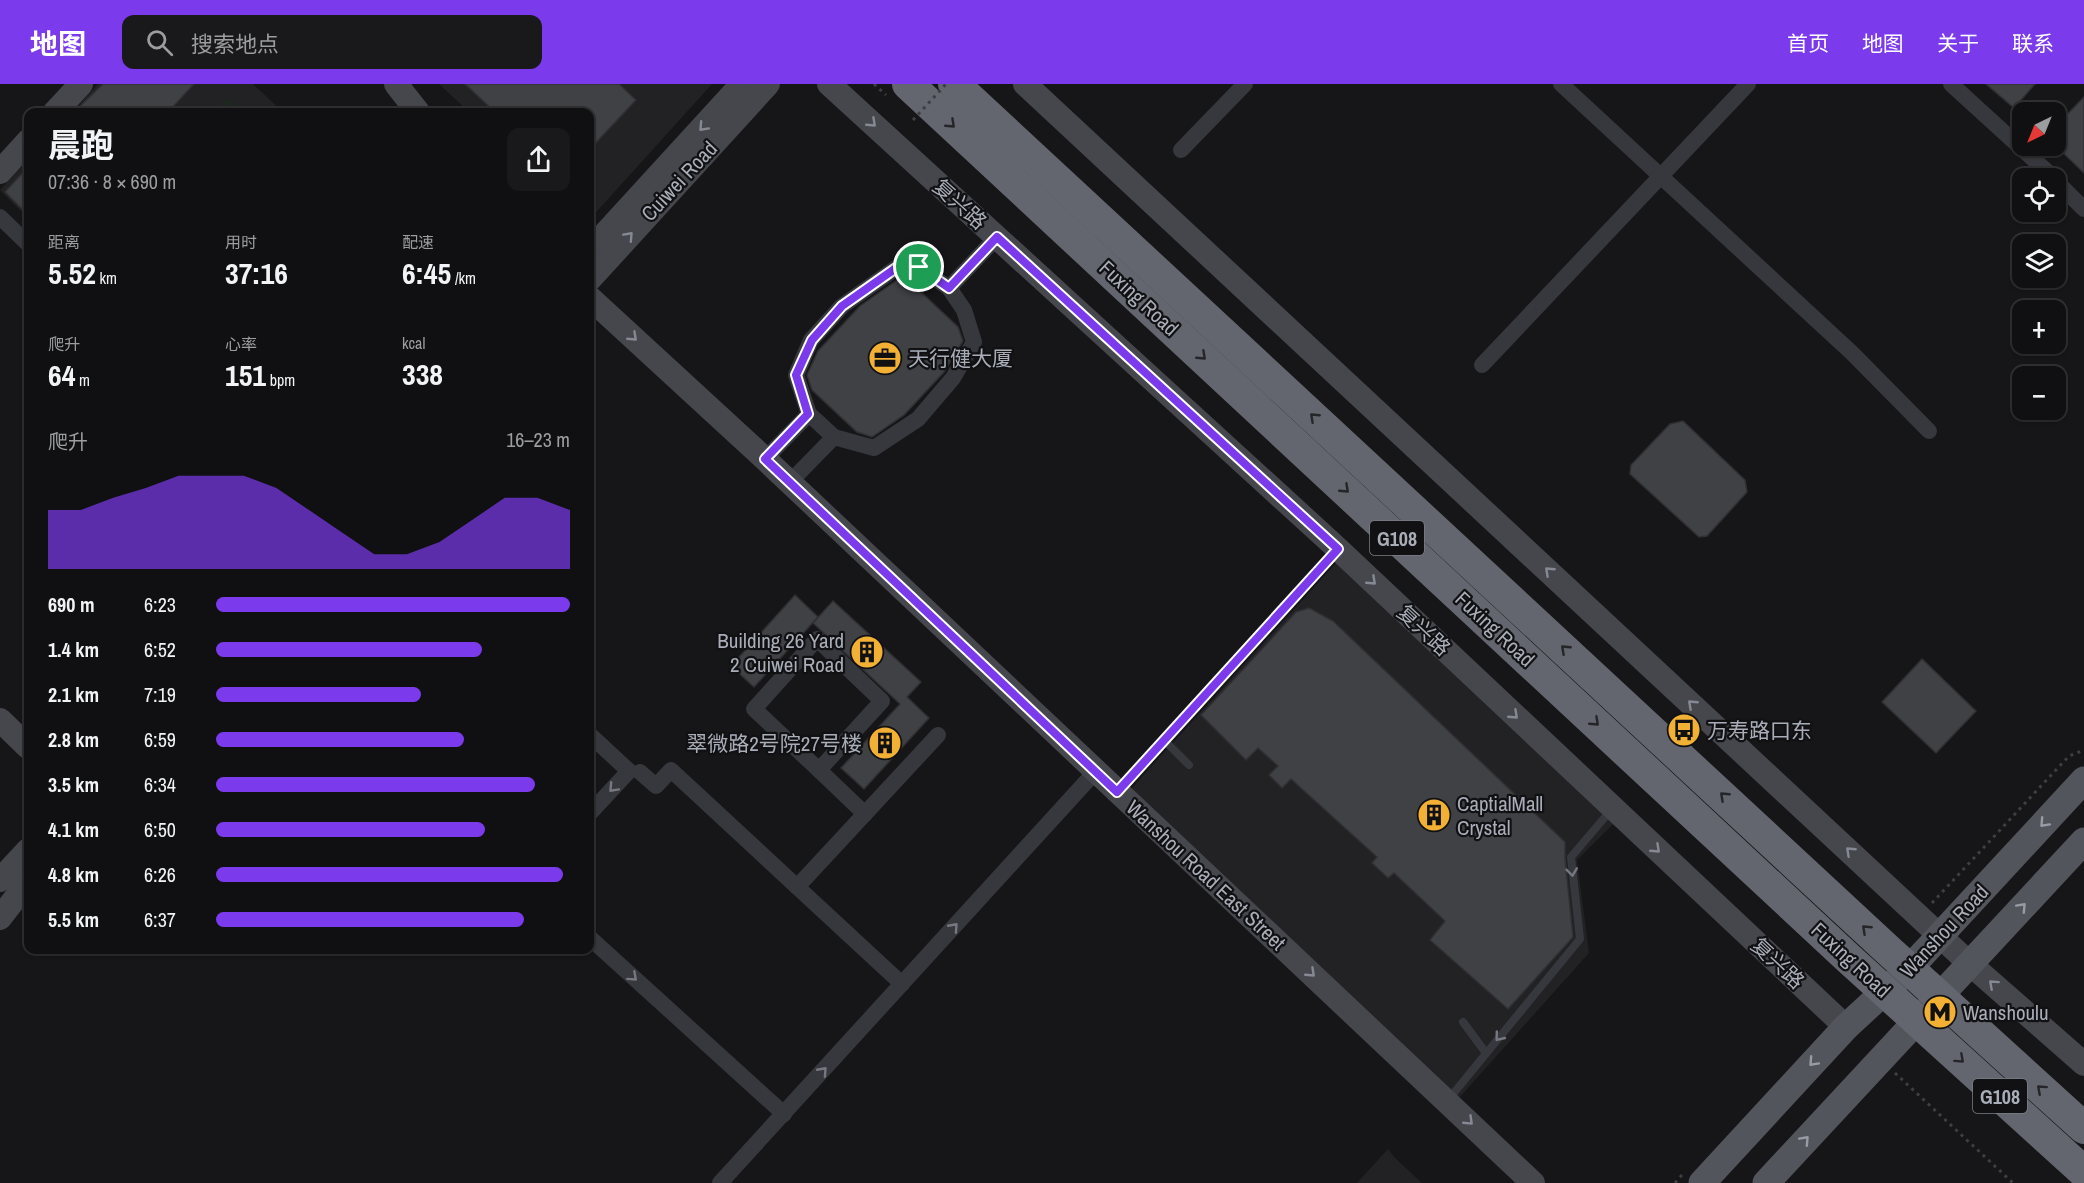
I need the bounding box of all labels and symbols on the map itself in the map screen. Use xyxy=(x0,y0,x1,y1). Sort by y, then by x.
north arrow xyxy=(2012,102,2066,156)
one-way arrow xyxy=(865,116,876,127)
one-way arrow xyxy=(944,117,955,128)
one-way arrow xyxy=(699,120,710,131)
street label: Cuiwei Road xyxy=(634,135,724,227)
street label: 复兴路 xyxy=(927,172,993,236)
one-way arrow xyxy=(622,232,633,242)
pin xyxy=(893,241,944,292)
street label: Fuxing Road xyxy=(1093,254,1185,342)
one-way arrow xyxy=(626,330,636,341)
office icon: 天行健大厦 xyxy=(867,340,903,376)
place label: 天行健大厦 xyxy=(908,344,1013,373)
one-way arrow xyxy=(1195,349,1206,360)
one-way arrow xyxy=(1310,413,1321,424)
one-way arrow xyxy=(1338,482,1348,493)
road number: G108 xyxy=(1370,521,1424,555)
one-way arrow xyxy=(1545,567,1556,578)
one-way arrow xyxy=(1366,574,1376,585)
street label: Fuxing Road xyxy=(1449,585,1541,673)
street label: 复兴路 xyxy=(1391,598,1457,662)
place label: Building 26 Yard 2 Cuiwei Road xyxy=(717,626,844,679)
building icon: Building 26 Yard 2 Cuiwei Road xyxy=(849,634,885,670)
one-way arrow xyxy=(1562,645,1572,656)
one-way arrow xyxy=(1688,700,1698,711)
one-way arrow xyxy=(1507,708,1518,719)
bus stop icon: 万寿路口东 xyxy=(1666,712,1702,748)
one-way arrow xyxy=(1588,715,1599,726)
place label: 万寿路口东 xyxy=(1707,716,1812,745)
building icon: 翠微路2号院27号楼 xyxy=(867,725,903,761)
place label: 翠微路2号院27号楼 xyxy=(686,729,862,758)
one-way arrow xyxy=(609,781,620,792)
place label: CaptialMall Crystal xyxy=(1457,789,1543,842)
one-way arrow xyxy=(1720,792,1730,803)
street label: Wanshou Road East Street xyxy=(1120,793,1292,957)
building icon: CaptialMall Crystal xyxy=(1416,797,1452,833)
one-way arrow xyxy=(2040,817,2051,827)
one-way arrow xyxy=(1648,841,1659,852)
one-way arrow xyxy=(1846,847,1856,858)
one-way arrow xyxy=(1565,867,1578,876)
street label: Wanshou Road xyxy=(1893,878,1995,984)
one-way arrow xyxy=(2015,903,2026,914)
street label: Fuxing Road xyxy=(1805,916,1897,1004)
one-way arrow xyxy=(947,923,958,934)
one-way arrow xyxy=(1862,925,1873,936)
street label: 复兴路 xyxy=(1745,931,1811,995)
one-way arrow xyxy=(1305,966,1315,977)
one-way arrow xyxy=(626,970,637,981)
one-way arrow xyxy=(1989,980,1999,991)
metro station icon: Wanshoulu xyxy=(1922,994,1958,1030)
place label: Wanshoulu xyxy=(1963,998,2049,1027)
one-way arrow xyxy=(1495,1031,1506,1042)
one-way arrow xyxy=(1953,1052,1964,1063)
one-way arrow xyxy=(1810,1054,1821,1065)
one-way arrow xyxy=(816,1067,827,1078)
road number: G108 xyxy=(1973,1079,2027,1113)
one-way arrow xyxy=(2037,1085,2047,1096)
one-way arrow xyxy=(1462,1114,1472,1125)
one-way arrow xyxy=(1798,1137,1809,1148)

